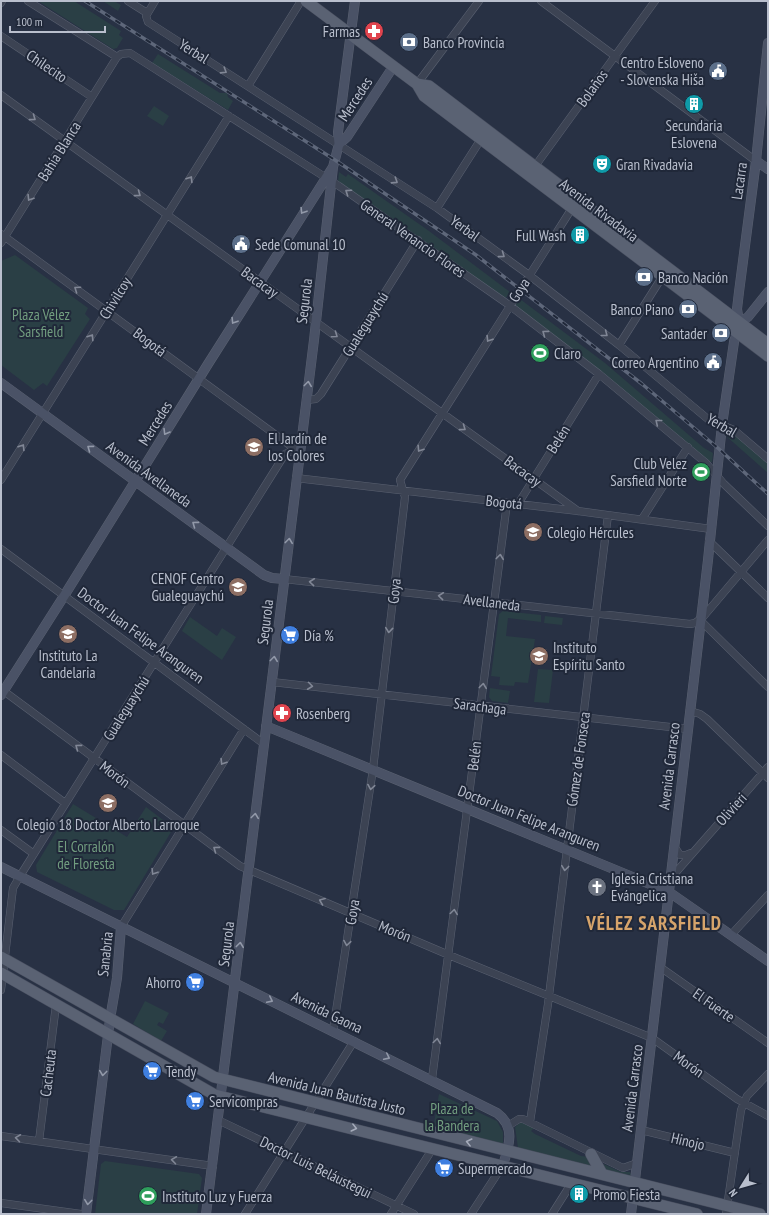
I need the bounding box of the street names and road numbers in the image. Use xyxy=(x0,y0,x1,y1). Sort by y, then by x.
street label: Yerbal xyxy=(175,34,213,68)
street label: Chilecito xyxy=(23,45,71,87)
street label: Bolaños xyxy=(572,66,612,110)
street label: Mercedes xyxy=(334,73,376,125)
street label: Bahía Blanca xyxy=(33,118,85,184)
street label: Lacarra xyxy=(727,161,751,201)
street label: Avenida Rivadavia xyxy=(556,174,642,246)
street label: General Venancio Flores xyxy=(357,195,469,281)
street label: Yerbal xyxy=(446,211,484,245)
street label: Bacacay xyxy=(238,262,283,302)
street label: Chivilcoy xyxy=(95,273,136,323)
street label: Goya xyxy=(504,274,534,306)
street label: Segurola xyxy=(292,277,316,325)
street label: Gualeguaychú xyxy=(338,288,392,360)
street label: Bogotá xyxy=(130,323,170,361)
street label: Mercedes xyxy=(134,397,176,449)
street label: Yerbal xyxy=(703,409,741,441)
street label: Belén xyxy=(542,421,574,457)
street label: Avenida Avellaneda xyxy=(103,437,195,511)
street label: Bacacay xyxy=(501,451,546,491)
street label: Bogotá xyxy=(485,491,523,513)
street label: Goya xyxy=(383,577,405,605)
street label: Doctor Juan Felipe Aranguren xyxy=(74,583,208,687)
street label: Avellaneda xyxy=(463,589,521,615)
street label: Segurola xyxy=(253,598,277,646)
street label: Gualeguaychú xyxy=(99,672,153,744)
street label: Sarachaga xyxy=(453,693,507,719)
street label: Gómez de Fonseca xyxy=(562,710,594,808)
street label: Avenida Carrasco xyxy=(654,721,684,811)
street label: Belén xyxy=(463,740,485,772)
street label: Morón xyxy=(96,756,134,792)
street label: Doctor Juan Felipe Aranguren xyxy=(455,781,603,855)
street label: Olivieri xyxy=(711,789,751,829)
street label: Goya xyxy=(341,898,363,926)
street label: Morón xyxy=(376,916,414,946)
street label: Segurola xyxy=(214,920,238,968)
street label: Sanabria xyxy=(93,931,117,977)
street label: El Fuerte xyxy=(689,984,739,1026)
street label: Avenida Gaona xyxy=(288,987,366,1037)
street label: Avenida Carrasco xyxy=(617,1043,647,1133)
street label: Morón xyxy=(670,1047,708,1081)
street label: Cacheuta xyxy=(36,1048,60,1098)
street label: Avenida Juan Bautista Justo xyxy=(266,1067,408,1119)
street label: Hinojo xyxy=(669,1128,707,1154)
street label: Doctor Luis Beláustegui xyxy=(257,1132,375,1202)

